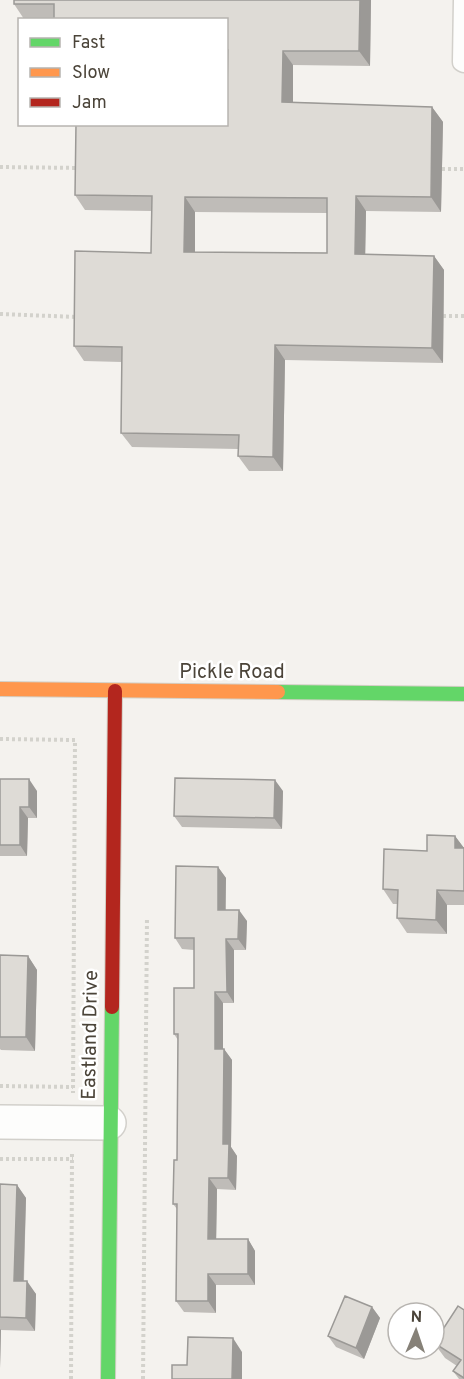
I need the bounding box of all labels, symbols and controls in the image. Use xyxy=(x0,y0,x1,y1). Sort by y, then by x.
legend xyxy=(18,18,228,126)
text: Fast xyxy=(72,32,105,55)
text: Slow xyxy=(72,62,110,85)
text: Jam xyxy=(72,92,107,115)
street label: Pickle Road xyxy=(179,660,285,686)
street label: Eastland Drive xyxy=(77,970,105,1100)
north arrow xyxy=(386,1301,446,1361)
text: N xyxy=(410,1308,423,1328)

